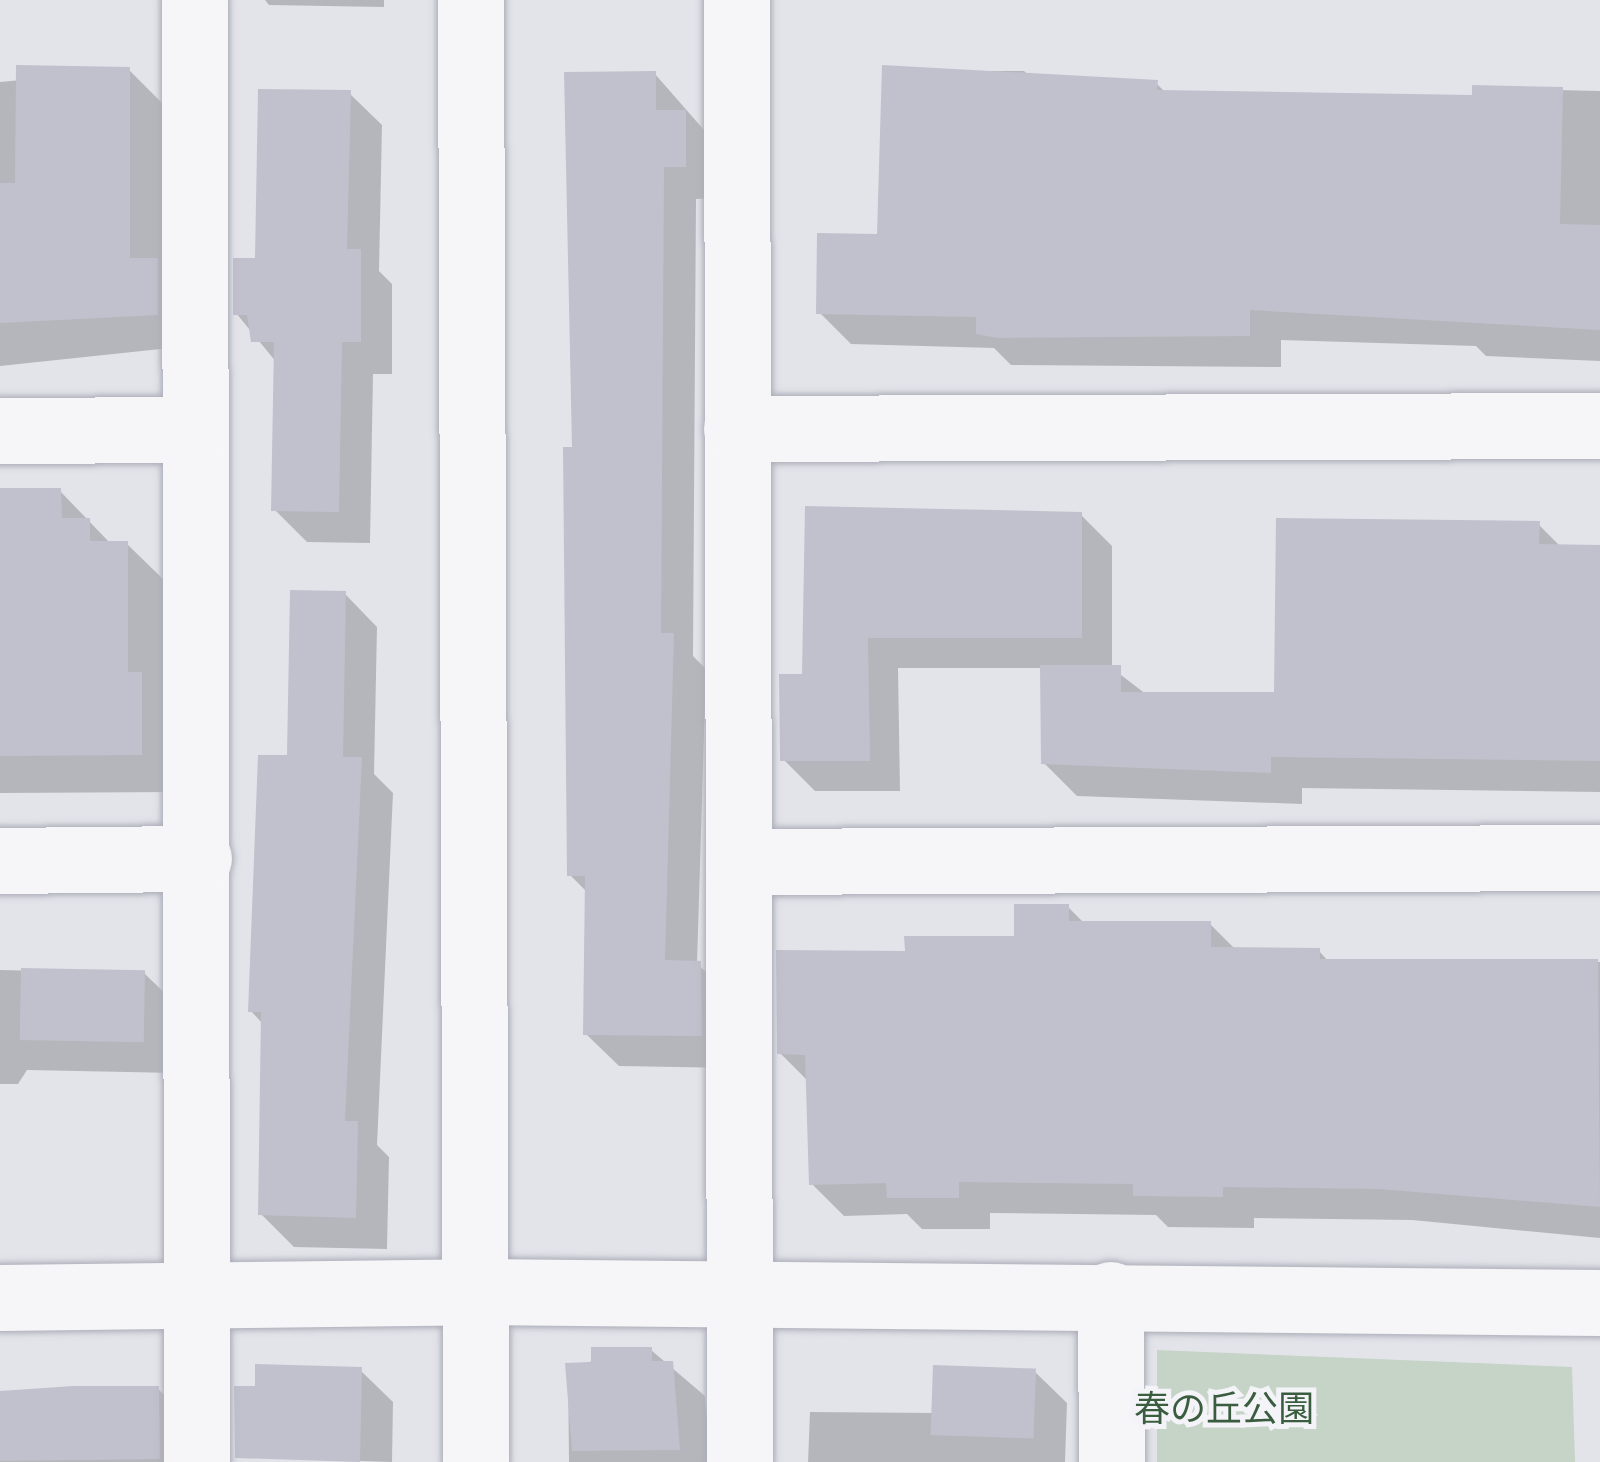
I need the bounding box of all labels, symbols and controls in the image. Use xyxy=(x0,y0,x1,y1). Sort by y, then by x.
park label: 春の丘公園 xyxy=(1134,1386,1314,1430)

